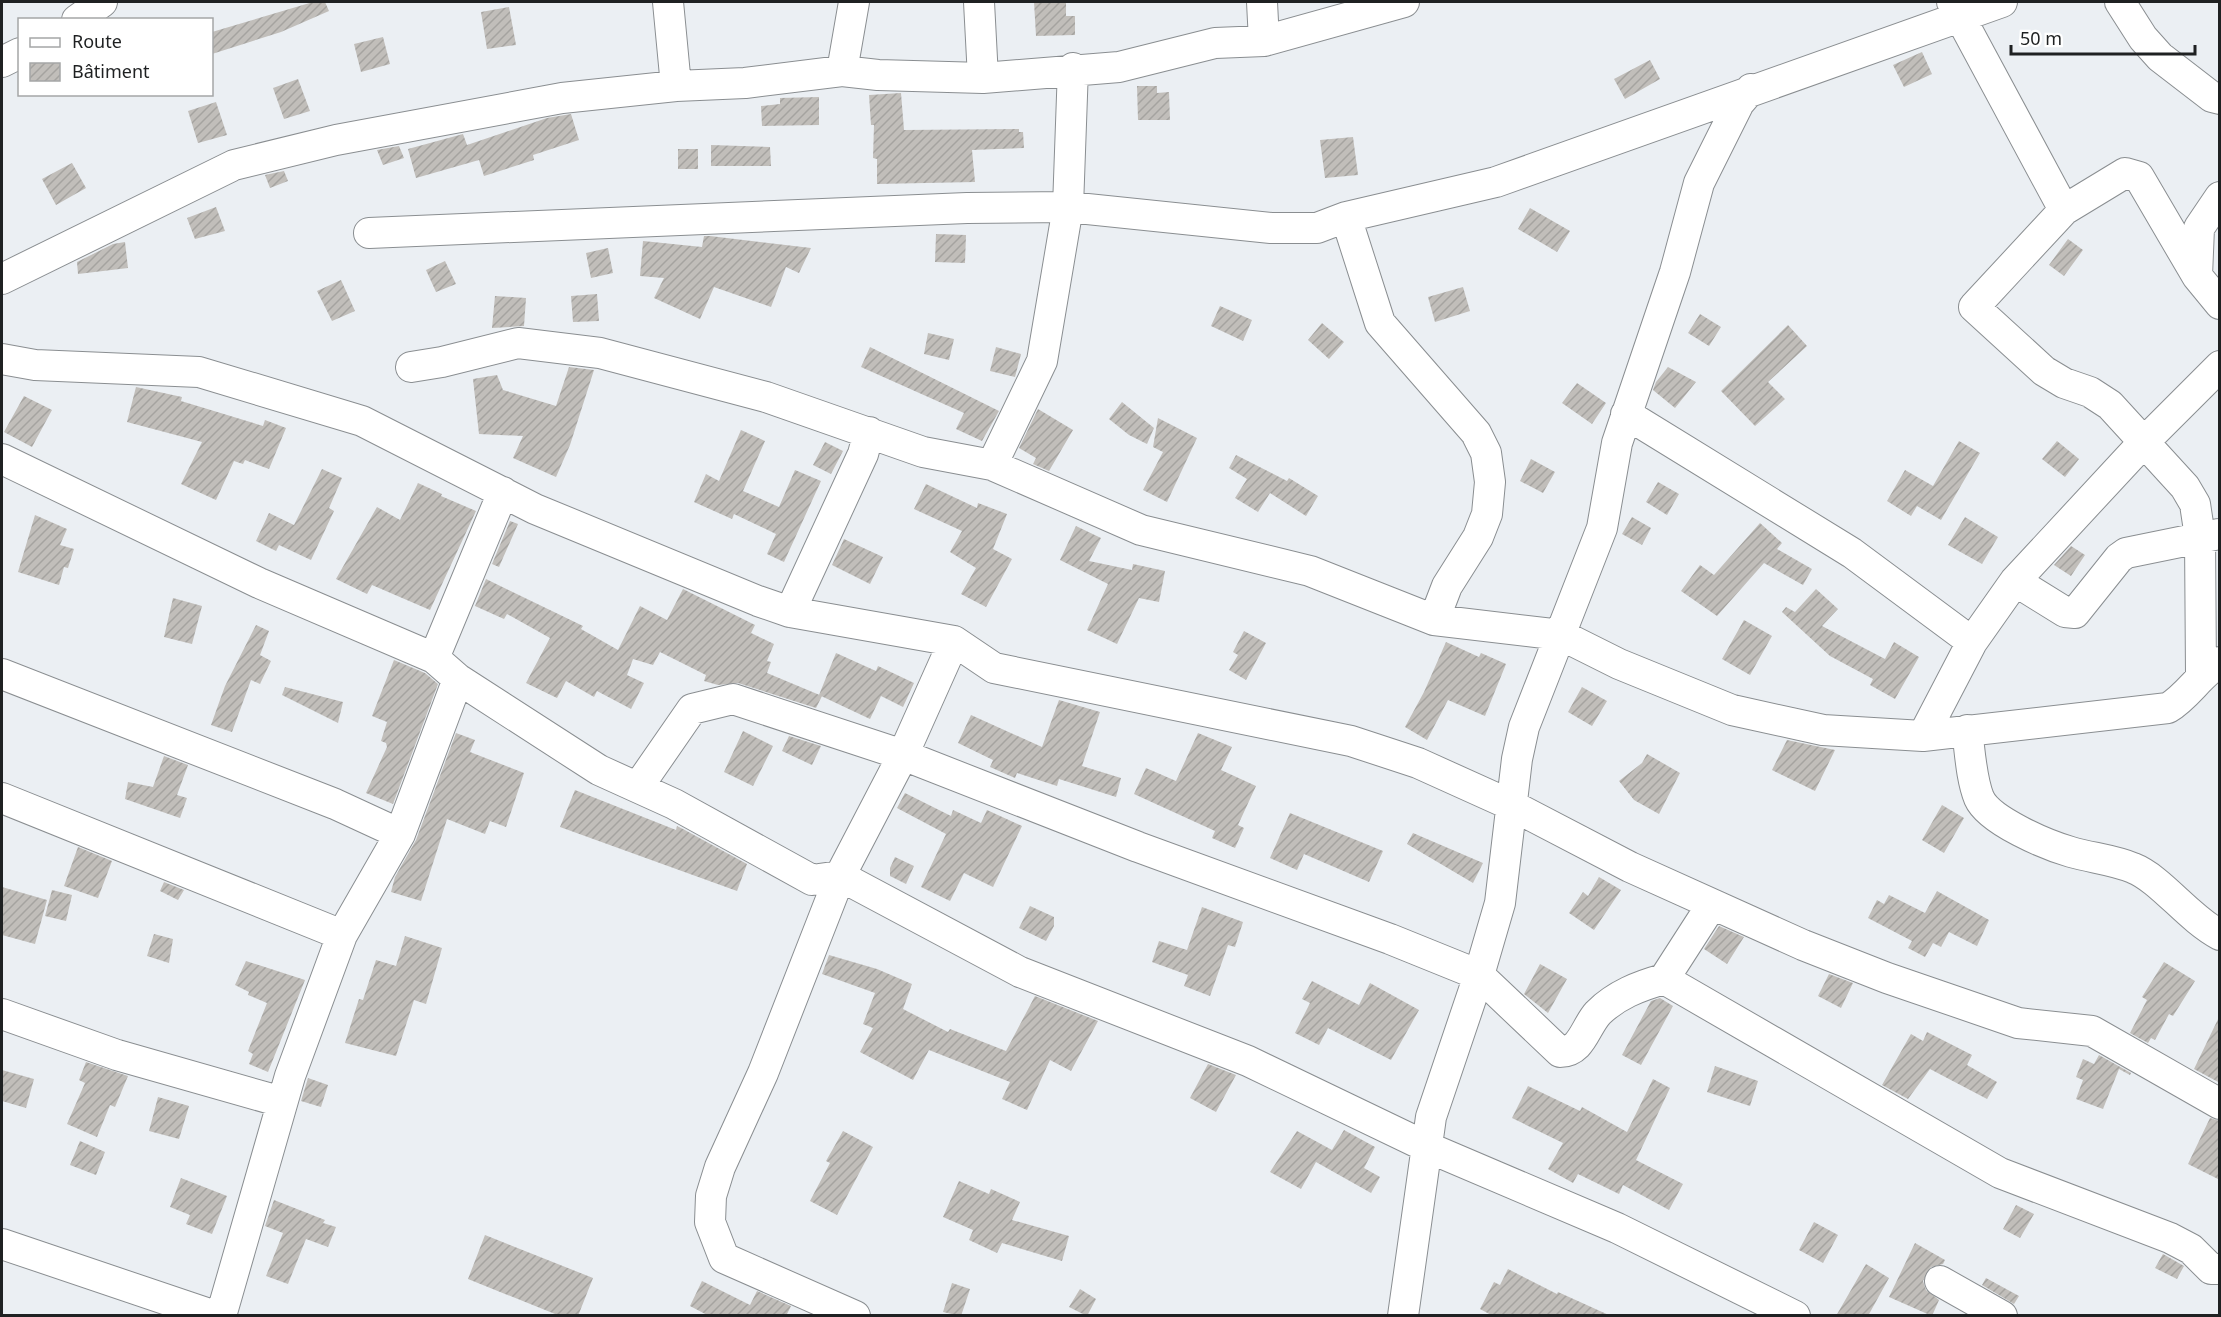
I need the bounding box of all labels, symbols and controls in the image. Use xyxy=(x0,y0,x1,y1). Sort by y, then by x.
legend xyxy=(18,18,213,96)
scale bar xyxy=(2011,18,2196,56)
text: 50 m xyxy=(2020,26,2062,50)
text: Route xyxy=(72,29,122,53)
text: Bâtiment xyxy=(72,59,150,83)

